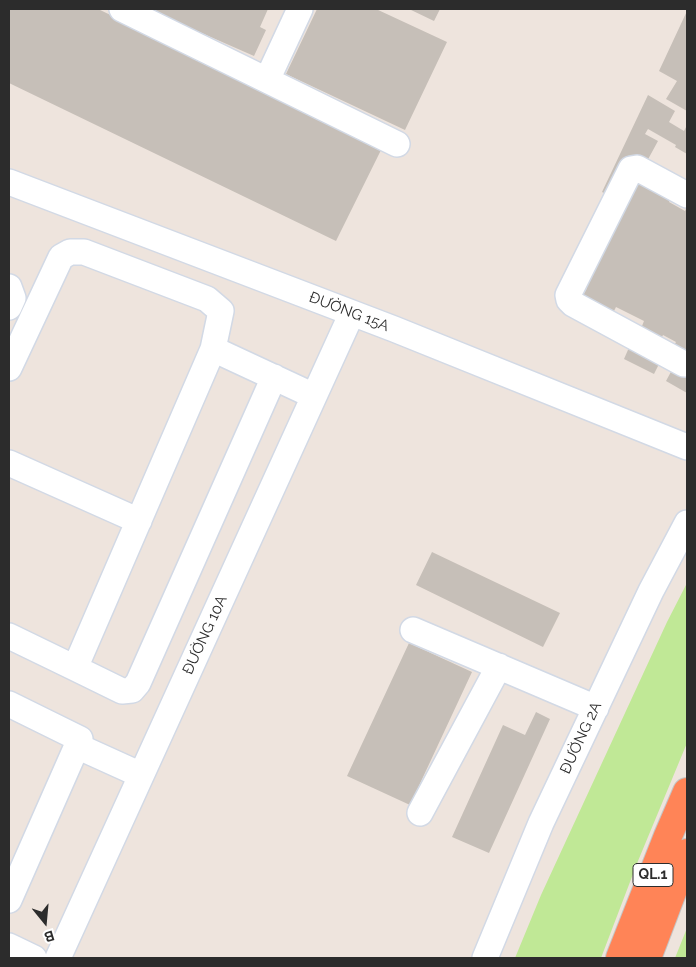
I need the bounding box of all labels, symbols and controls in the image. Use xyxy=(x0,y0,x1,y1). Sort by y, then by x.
street label: ĐƯỜNG 15A xyxy=(306,288,392,336)
street label: ĐƯỜNG 10A xyxy=(179,593,231,677)
street label: ĐƯỜNG 2A xyxy=(556,699,606,777)
road number: QL.1 xyxy=(633,864,673,886)
north arrow xyxy=(20,897,70,947)
text: B xyxy=(42,927,56,945)

